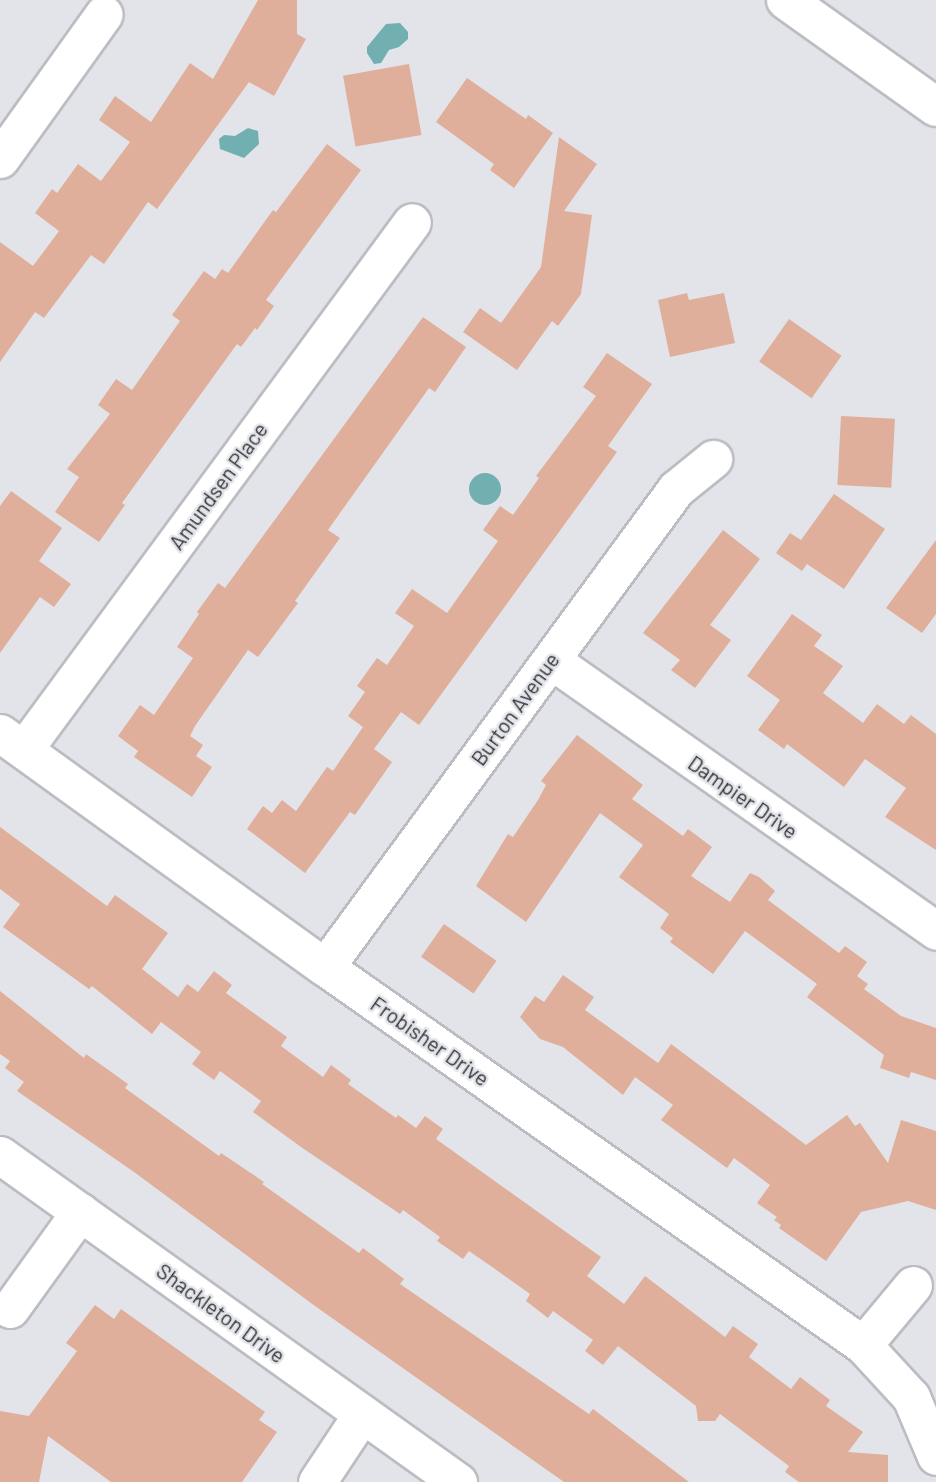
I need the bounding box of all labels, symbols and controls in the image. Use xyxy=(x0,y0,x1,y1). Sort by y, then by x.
street label: Amundsen Place xyxy=(163,418,273,554)
street label: Burton Avenue xyxy=(466,648,564,770)
street label: Dampier Drive xyxy=(683,750,803,844)
street label: Frobisher Drive xyxy=(366,991,494,1091)
street label: Shackleton Drive xyxy=(152,1258,290,1368)

